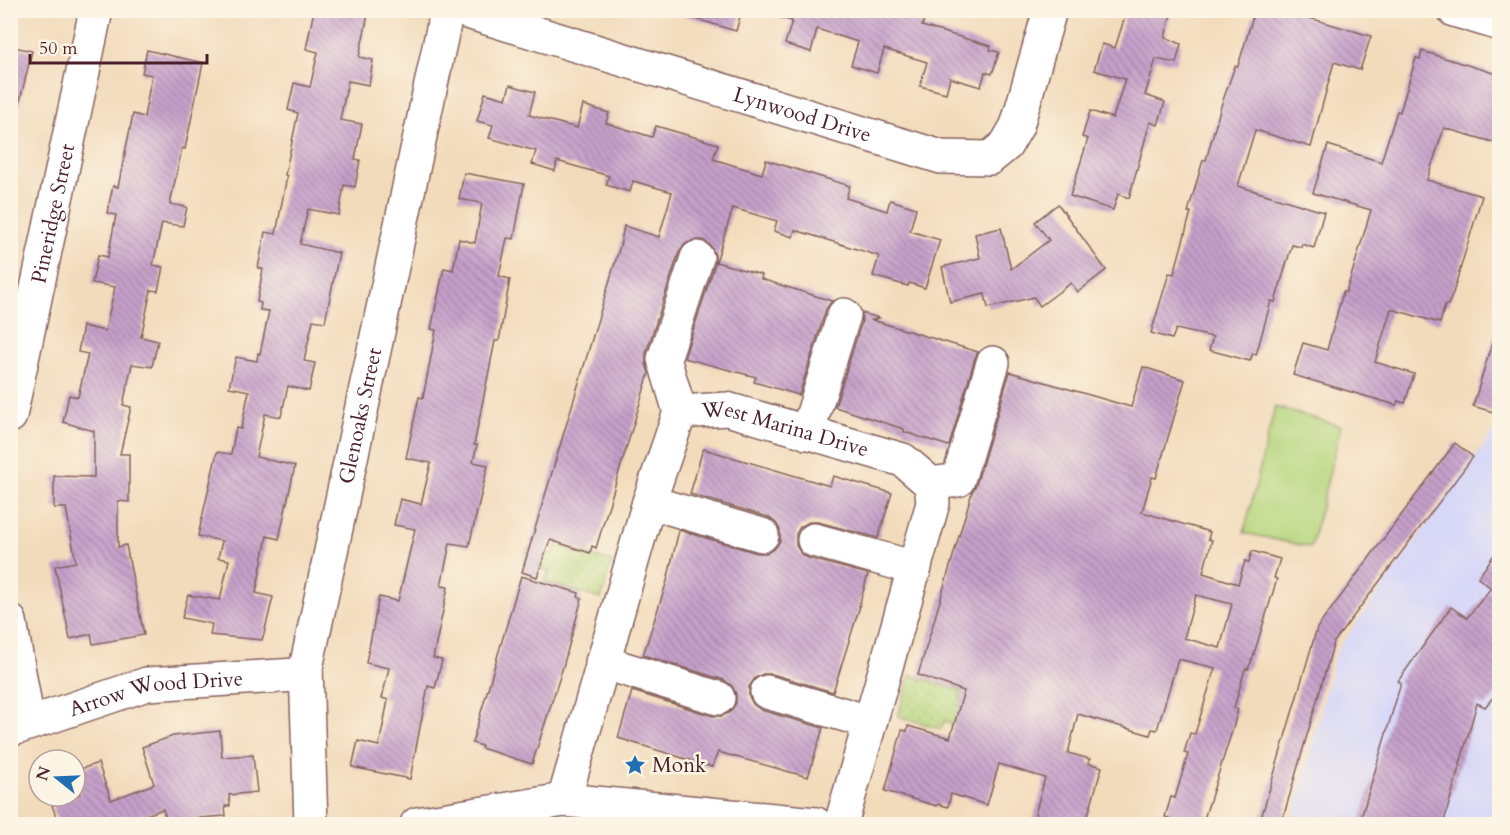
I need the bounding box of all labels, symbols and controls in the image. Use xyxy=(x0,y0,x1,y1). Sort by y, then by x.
scale bar xyxy=(30,27,207,65)
text: 50 m xyxy=(39,36,78,61)
street label: Lynwood Drive xyxy=(730,80,875,149)
street label: Pineridge Street xyxy=(24,141,82,286)
street label: Glenoaks Street xyxy=(331,345,389,487)
street label: West Marina Drive xyxy=(700,395,872,464)
street label: Arrow Wood Drive xyxy=(65,664,244,724)
north arrow xyxy=(27,748,87,808)
place label: Monk xyxy=(652,751,707,780)
place icon: Monk xyxy=(623,753,647,777)
text: N xyxy=(31,764,56,784)

